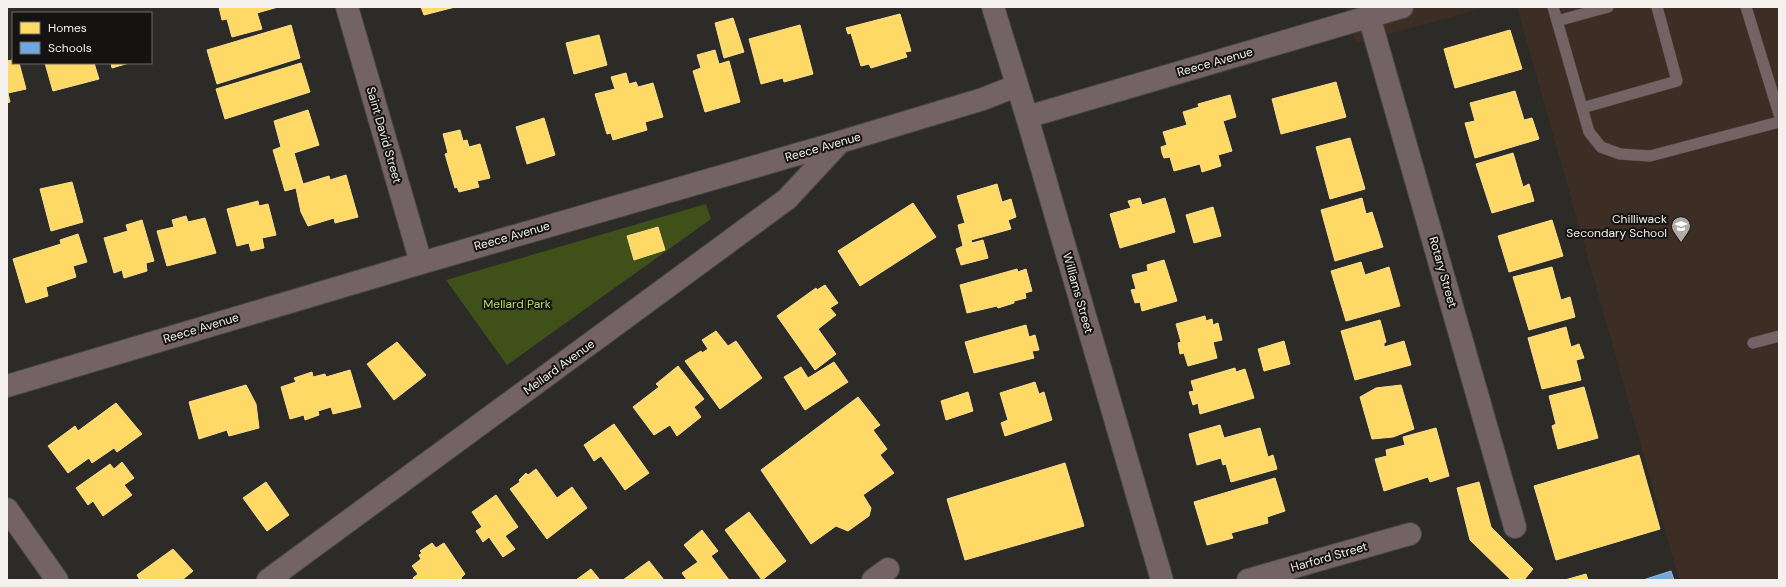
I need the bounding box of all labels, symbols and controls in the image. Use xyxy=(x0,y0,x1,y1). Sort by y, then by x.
legend xyxy=(12,12,152,64)
text: Homes xyxy=(48,20,87,36)
text: Schools xyxy=(48,40,92,56)
street label: Reece Avenue xyxy=(1175,44,1255,80)
street label: Saint David Street xyxy=(363,85,406,185)
street label: Reece Avenue xyxy=(783,129,863,165)
place label: Chilliwack Secondary School xyxy=(1566,211,1667,241)
school or university icon: Chilliwack Secondary School xyxy=(1670,215,1692,243)
street label: Reece Avenue xyxy=(472,218,552,254)
street label: Rotary Street xyxy=(1425,235,1461,310)
street label: Williams Street xyxy=(1059,251,1097,335)
park label: Mellard Park xyxy=(483,296,551,312)
street label: Reece Avenue xyxy=(161,309,241,347)
street label: Mellard Avenue xyxy=(520,336,598,398)
street label: Harford Street xyxy=(1289,538,1369,576)

